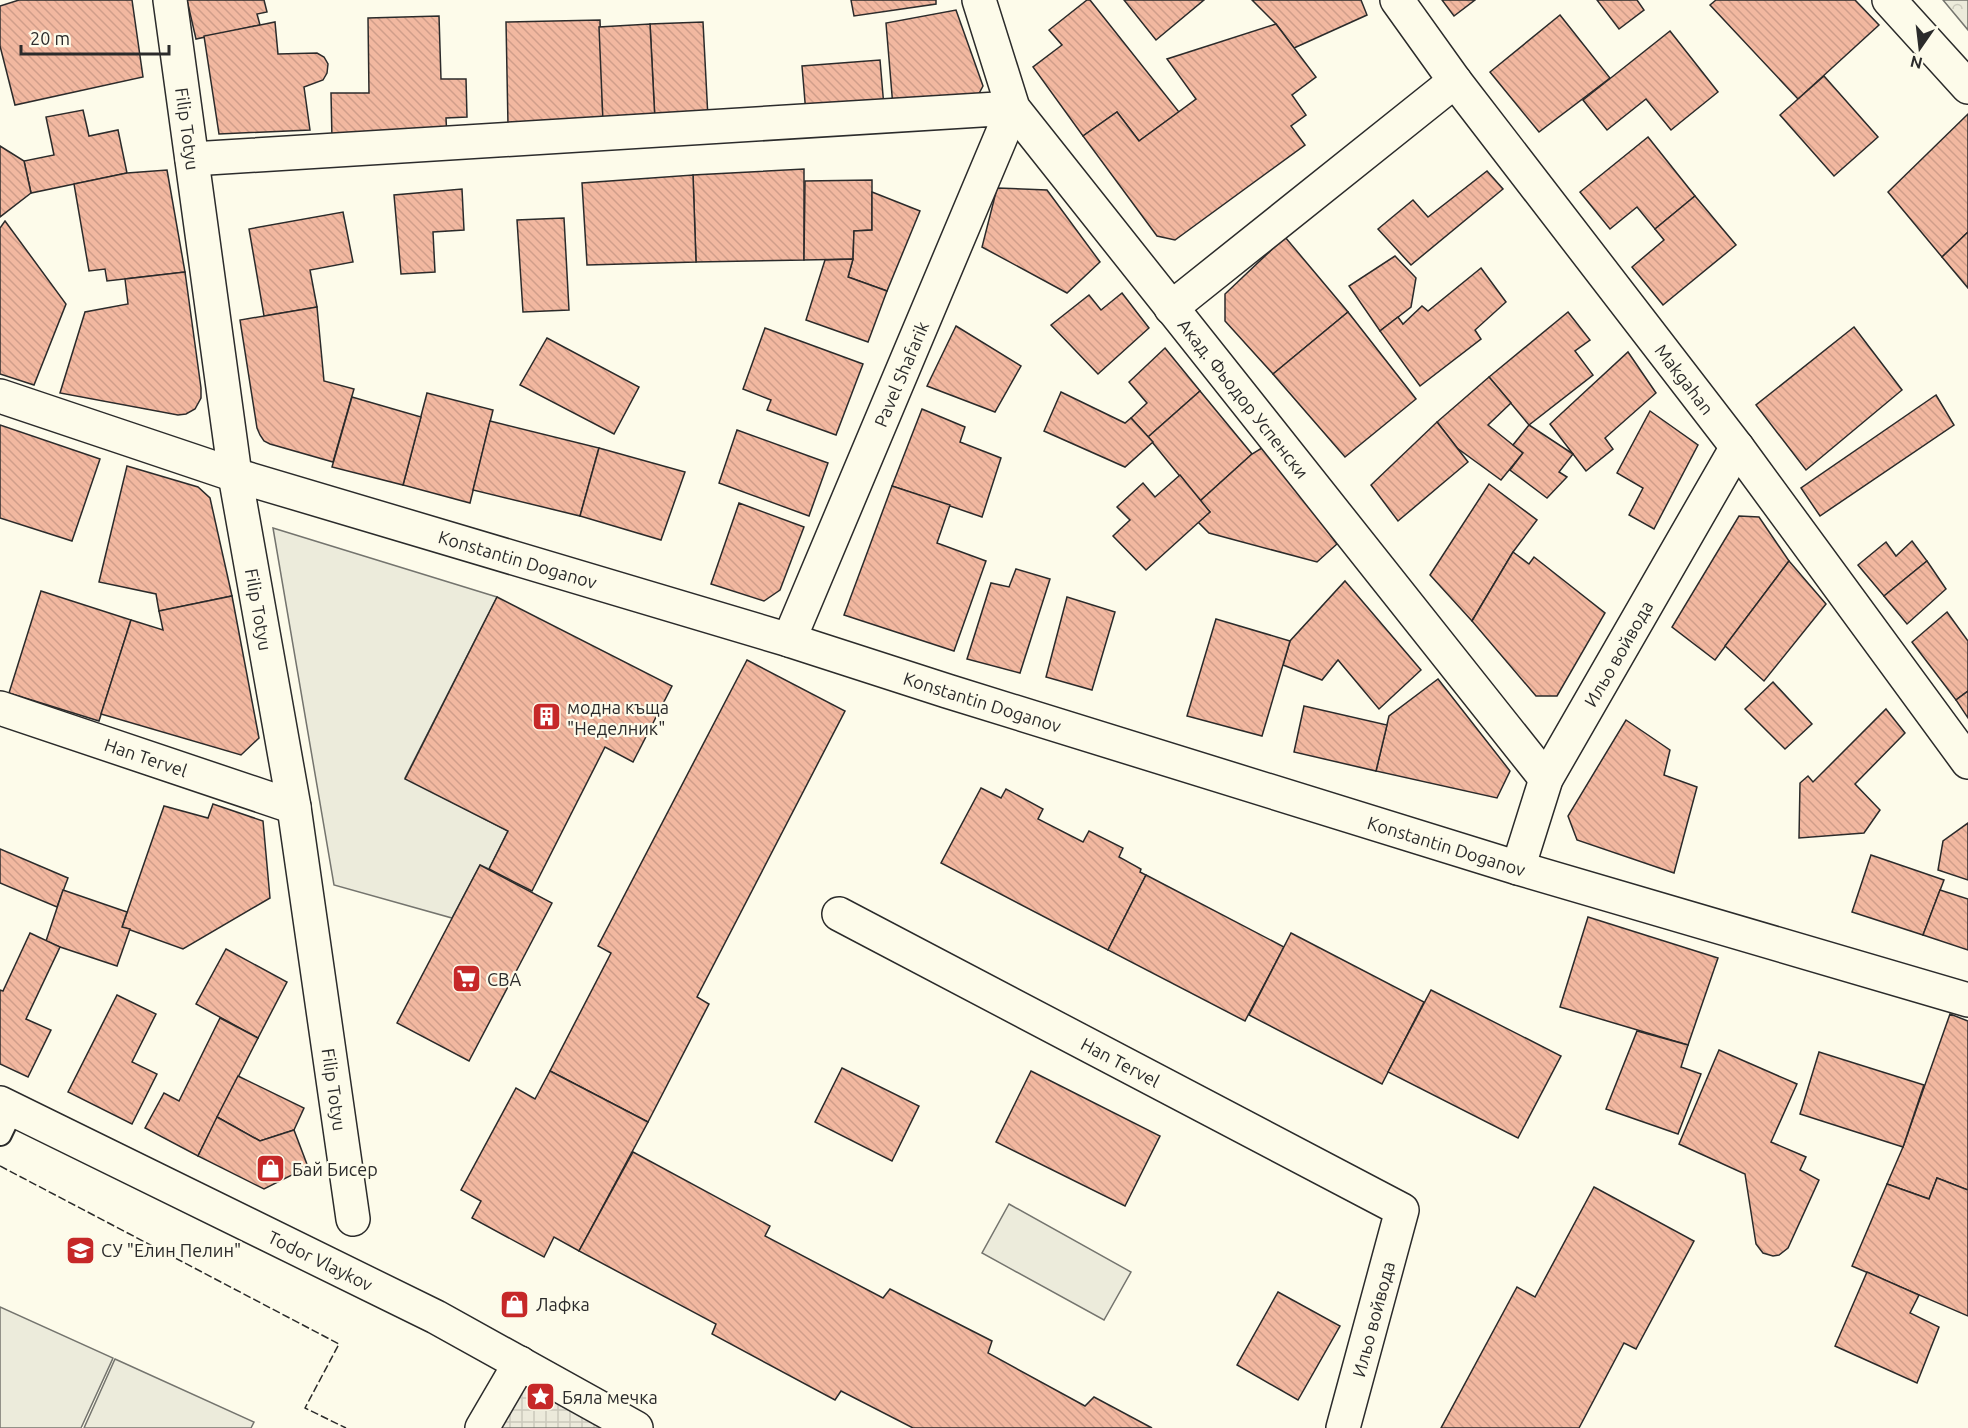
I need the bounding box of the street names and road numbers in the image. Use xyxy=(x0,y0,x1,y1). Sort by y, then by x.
street label: Filip Totyu xyxy=(172,86,203,171)
street label: Акад. Фьодор Успенски xyxy=(1174,315,1313,482)
street label: Pavel Shafarik xyxy=(870,318,932,430)
street label: Makgahan xyxy=(1651,340,1718,418)
street label: Konstantin Doganov xyxy=(436,526,600,592)
street label: Filip Totyu xyxy=(242,567,276,652)
street label: Ильо войвода xyxy=(1580,597,1656,710)
street label: Konstantin Doganov xyxy=(901,668,1064,736)
street label: Han Tervel xyxy=(102,734,190,780)
street label: Konstantin Doganov xyxy=(1365,812,1528,880)
street label: Han Tervel xyxy=(1078,1033,1163,1091)
street label: Filip Totyu xyxy=(319,1047,350,1132)
street label: Todor Vlaykov xyxy=(265,1226,376,1294)
street label: Ильо войвода xyxy=(1348,1259,1398,1379)

